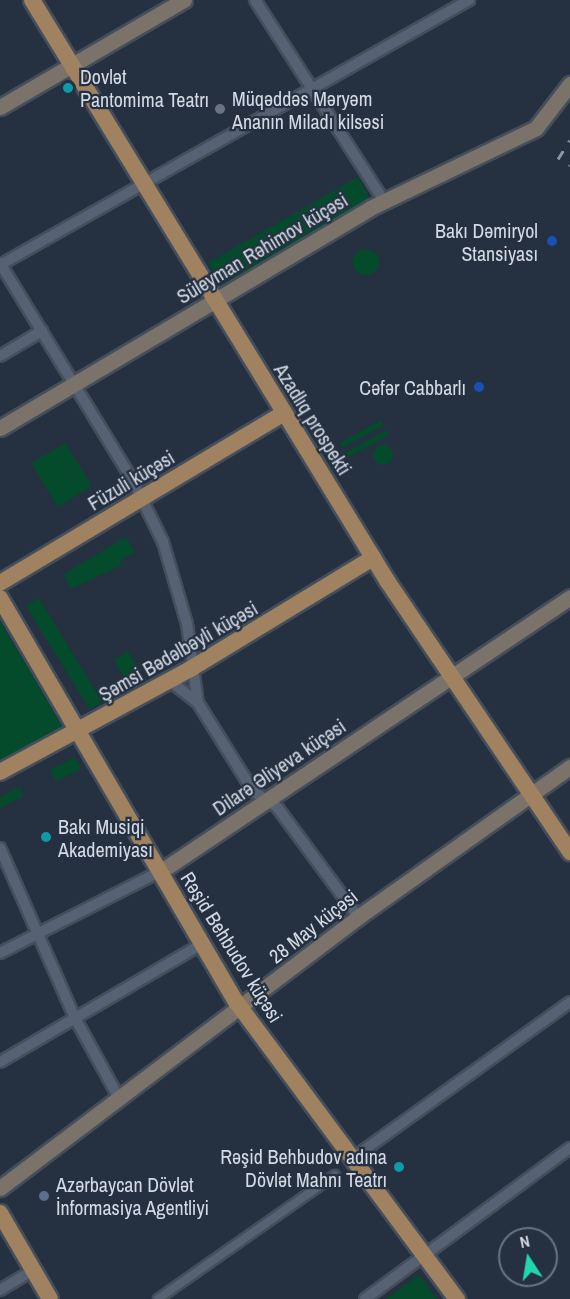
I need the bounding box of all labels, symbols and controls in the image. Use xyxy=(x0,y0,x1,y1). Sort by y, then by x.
place label: Dovlət Pantomima Teatrı xyxy=(80,64,209,111)
marker: Dovlət Pantomima Teatrı xyxy=(61,81,75,95)
place label: Müqəddəs Məryəm Ananın Miladı kilsəsi xyxy=(232,86,384,133)
marker: Müqəddəs Məryəm Ananın Miladı kilsəsi xyxy=(213,102,227,116)
street label: Süleyman Rəhimov küçəsi xyxy=(172,187,352,309)
place label: Bakı Dəmiryol Stansiyası xyxy=(435,218,538,265)
marker: Bakı Dəmiryol Stansiyası xyxy=(543,232,561,250)
street label: Azadlıq prospekti xyxy=(269,359,357,479)
place label: Cəfər Cabbarlı xyxy=(359,375,466,399)
marker: Cəfər Cabbarlı xyxy=(470,378,488,396)
street label: Füzuli küçəsi xyxy=(83,445,179,515)
street label: Şəmsi Bədəlbəyli küçəsi xyxy=(94,596,262,706)
street label: Dilarə Əliyeva küçəsi xyxy=(208,714,350,820)
place label: Bakı Musiqi Akademiyası xyxy=(58,814,153,861)
marker: Bakı Musiqi Akademiyası xyxy=(39,830,53,844)
street label: Rəşid Behbudov küçəsi xyxy=(176,867,288,1027)
street label: 28 May küçəsi xyxy=(264,884,362,968)
place label: Rəşid Behbudov adına Dövlət Mahnı Teatrı xyxy=(220,1144,387,1191)
marker: Rəşid Behbudov adına Dövlət Mahnı Teatrı xyxy=(392,1160,406,1174)
place label: Azərbaycan Dövlət İnformasiya Agentliyi xyxy=(56,1172,210,1219)
marker: Azərbaycan Dövlət İnformasiya Agentliyi xyxy=(37,1189,51,1203)
north arrow xyxy=(498,1227,558,1287)
text: N xyxy=(518,1230,532,1253)

